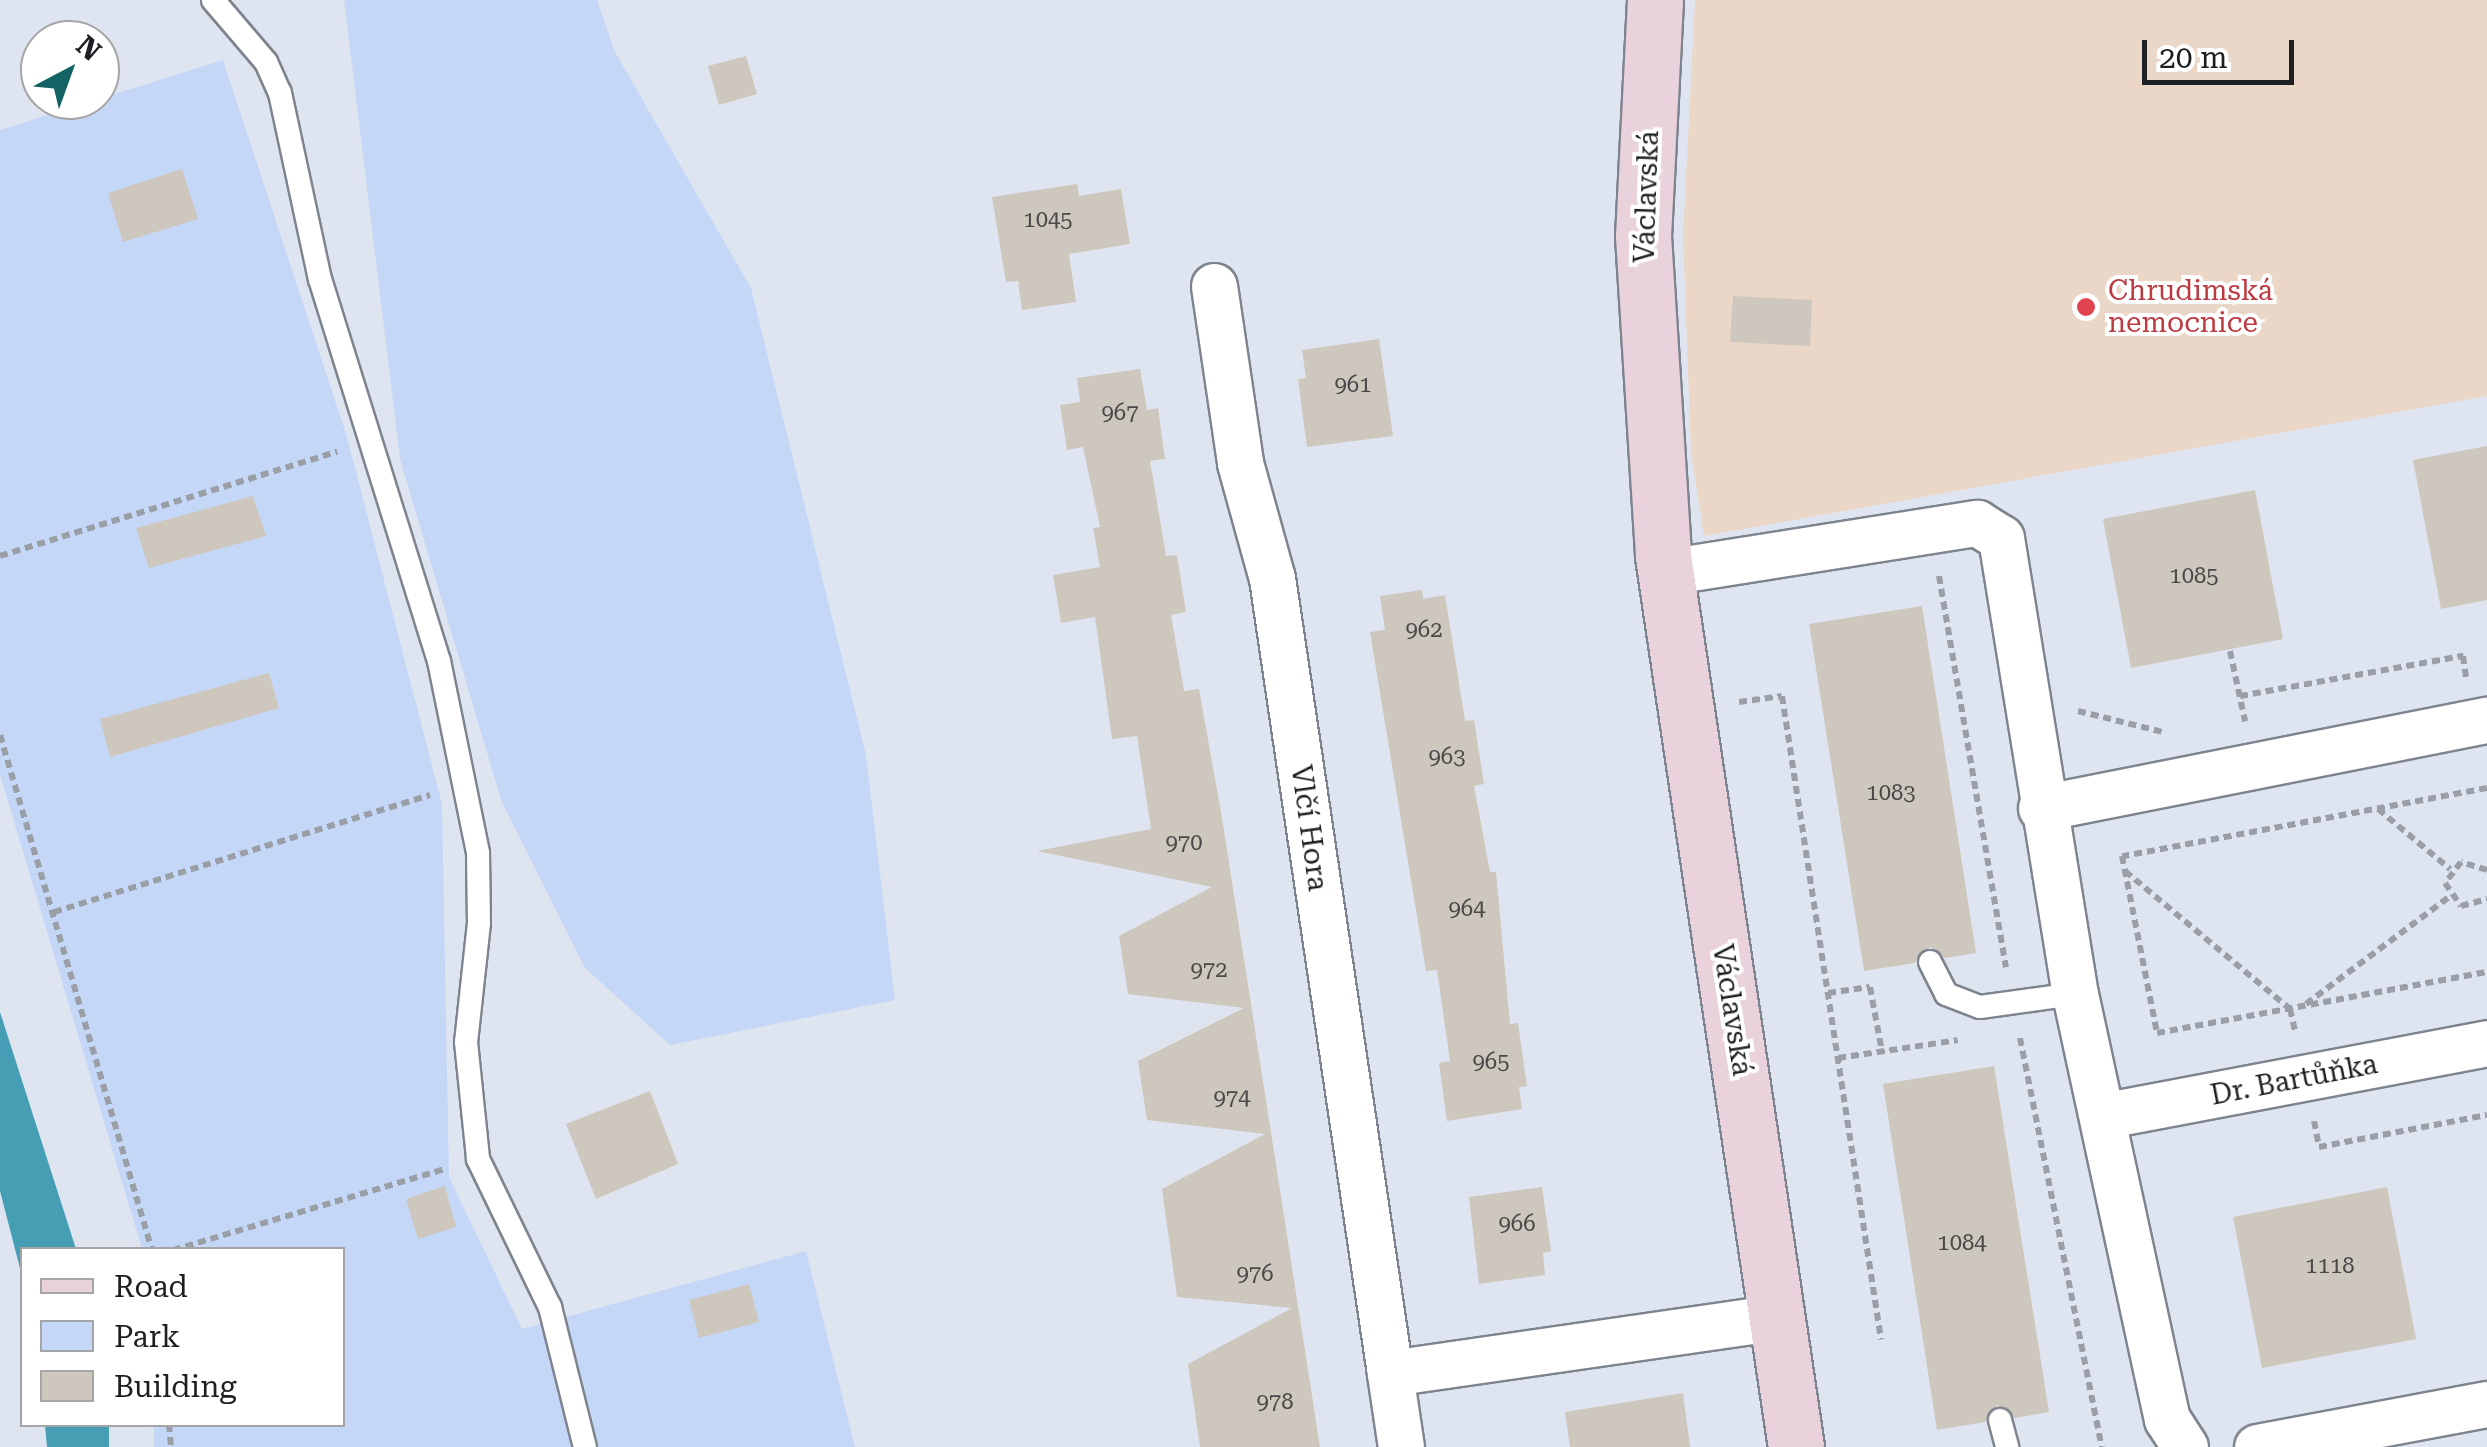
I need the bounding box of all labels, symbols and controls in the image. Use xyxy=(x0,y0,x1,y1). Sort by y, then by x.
north arrow xyxy=(20,20,120,120)
scale bar xyxy=(2147,20,2300,82)
text: N xyxy=(70,29,108,68)
text: 20 m xyxy=(2159,40,2228,75)
street label: Václavská xyxy=(1628,130,1666,264)
house number: 1045 xyxy=(1023,207,1073,233)
place label: Chrudimská nemocnice xyxy=(2108,274,2273,340)
marker: Chrudimská nemocnice xyxy=(2073,294,2099,320)
house number: 961 xyxy=(1335,372,1371,398)
house number: 967 xyxy=(1102,400,1138,426)
house number: 1085 xyxy=(2169,563,2219,589)
house number: 962 xyxy=(1406,617,1442,643)
house number: 963 xyxy=(1429,744,1465,770)
street label: Vlčí Hora xyxy=(1284,763,1334,893)
house number: 1083 xyxy=(1866,780,1916,806)
house number: 970 xyxy=(1166,830,1202,856)
house number: 964 xyxy=(1449,896,1485,922)
street label: Václavská xyxy=(1705,942,1759,1078)
house number: 972 xyxy=(1191,957,1227,983)
street label: Dr. Bartůňka xyxy=(2208,1047,2380,1113)
house number: 965 xyxy=(1473,1049,1509,1075)
house number: 974 xyxy=(1214,1085,1250,1111)
house number: 966 xyxy=(1499,1211,1535,1237)
house number: 1084 xyxy=(1937,1230,1987,1256)
legend xyxy=(20,1247,345,1427)
house number: 1118 xyxy=(2305,1253,2355,1279)
house number: 976 xyxy=(1237,1261,1273,1287)
text: Road xyxy=(114,1269,188,1304)
text: Park xyxy=(114,1319,180,1354)
text: Building xyxy=(114,1369,237,1404)
house number: 978 xyxy=(1257,1389,1293,1415)

